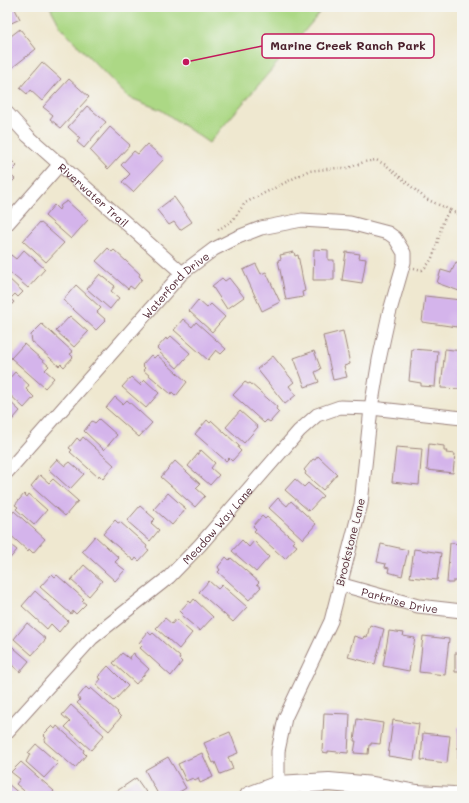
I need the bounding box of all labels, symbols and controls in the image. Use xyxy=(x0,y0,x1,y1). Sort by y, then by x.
callout: Marine Creek Ranch Park xyxy=(262,34,434,58)
text: Marine Creek Ranch Park xyxy=(270,37,426,53)
street label: Riverwater Trail xyxy=(55,159,132,230)
street label: Waterford Drive xyxy=(138,248,212,321)
street label: Meadow Way Lane xyxy=(178,482,256,567)
street label: Brookstone Lane xyxy=(332,496,368,587)
street label: Parkrise Drive xyxy=(360,583,439,616)

